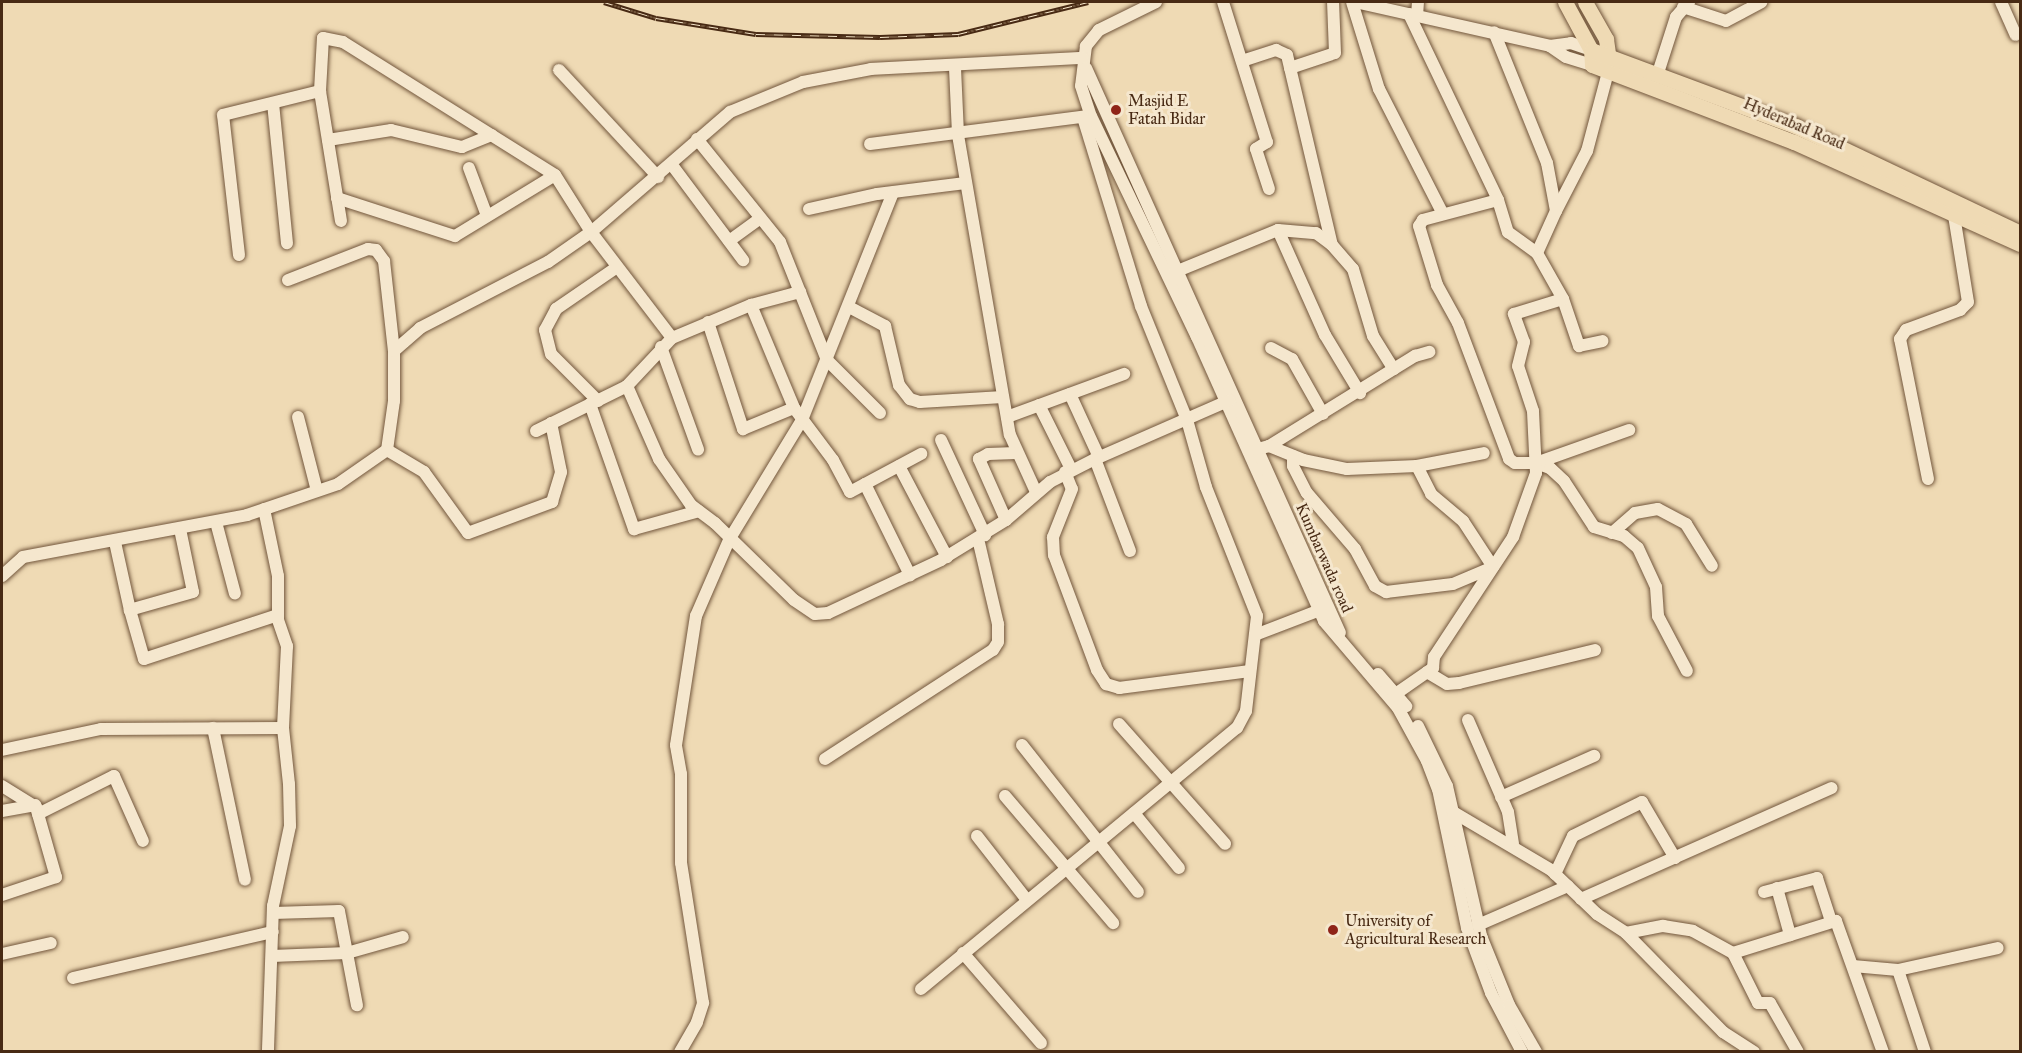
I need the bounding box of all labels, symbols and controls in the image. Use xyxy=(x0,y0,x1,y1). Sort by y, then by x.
place label: Masjid E Fatah Bidar xyxy=(1128,91,1205,129)
street label: Hyderabad Road xyxy=(1740,94,1848,154)
marker: Masjid E Fatah Bidar xyxy=(1109,103,1123,117)
street label: Kumbarwada road xyxy=(1291,500,1357,616)
place label: University of Agricultural Research xyxy=(1345,911,1486,949)
marker: University of Agricultural Research xyxy=(1326,923,1340,937)

